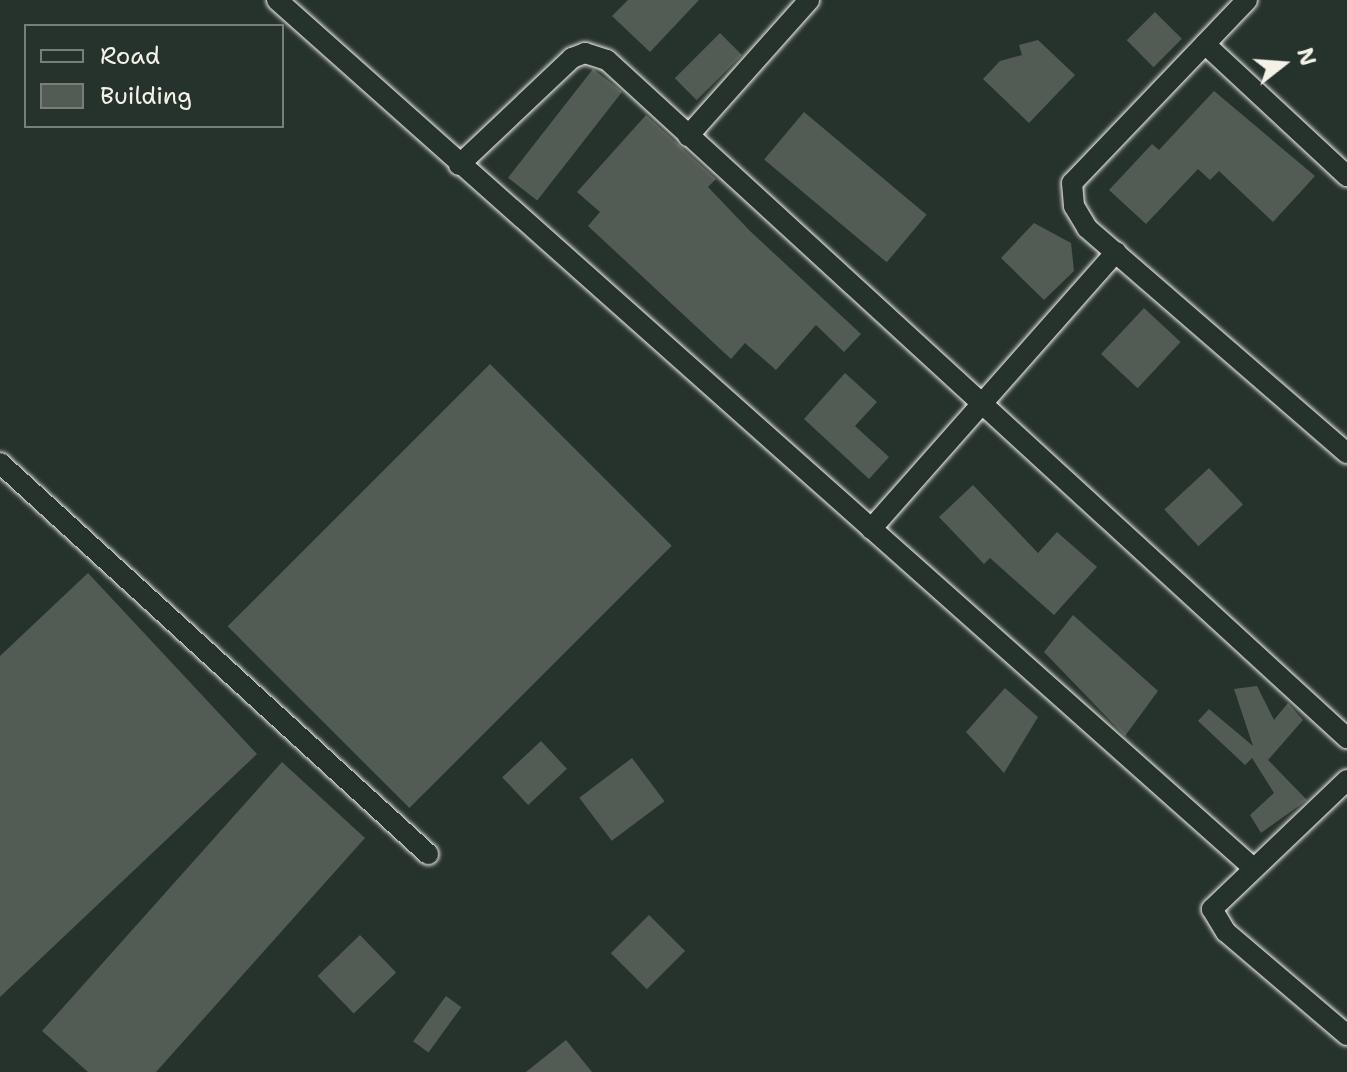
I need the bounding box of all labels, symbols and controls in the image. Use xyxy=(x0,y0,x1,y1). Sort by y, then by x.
legend xyxy=(24,24,284,128)
north arrow xyxy=(1243,24,1323,104)
text: Road xyxy=(100,40,160,72)
text: N xyxy=(1290,44,1323,69)
text: Building xyxy=(100,80,192,112)

